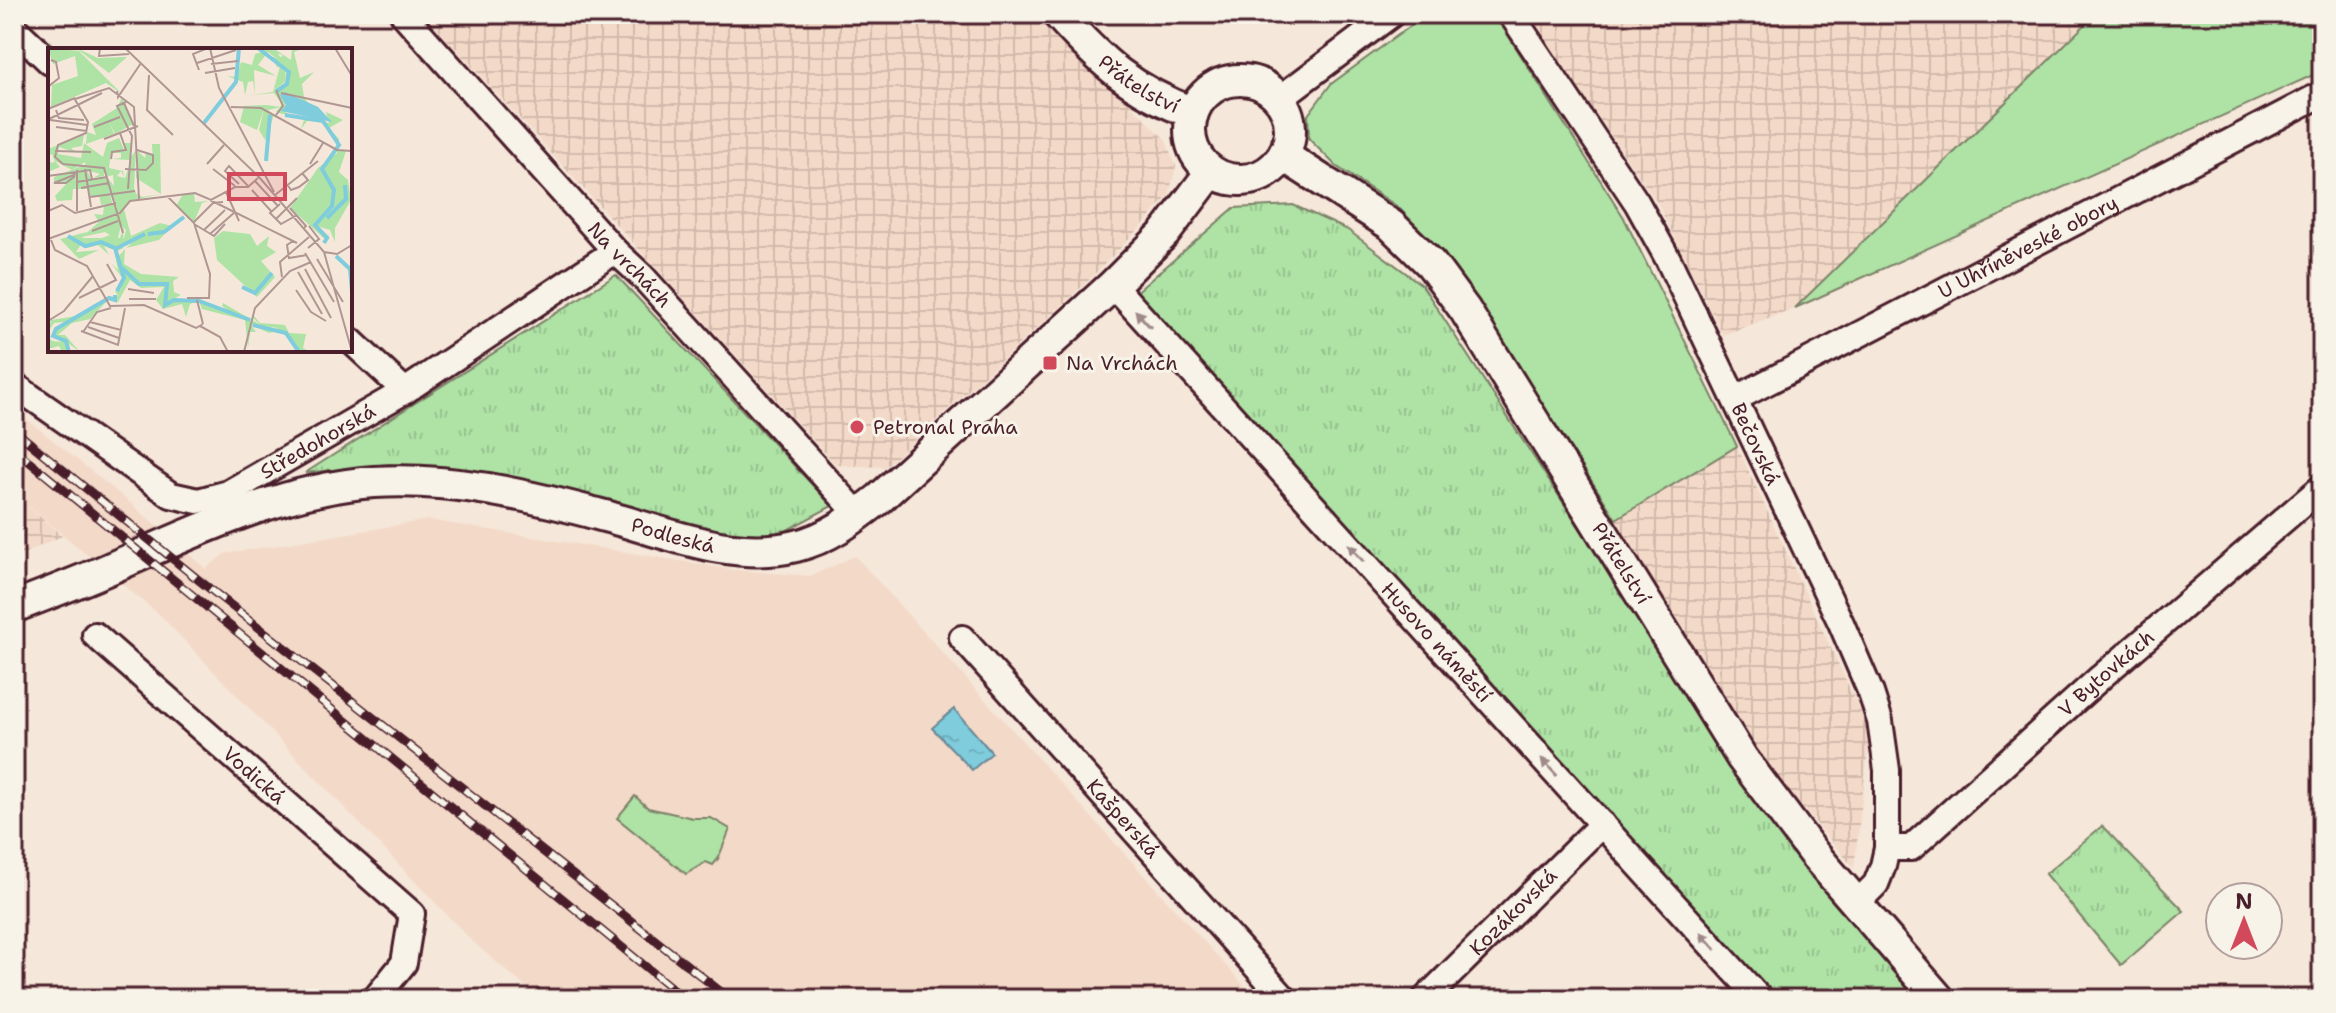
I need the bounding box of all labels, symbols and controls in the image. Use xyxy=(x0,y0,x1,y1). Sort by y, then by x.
inset map xyxy=(48,48,352,352)
street label: Přátelství xyxy=(1093,49,1184,119)
street label: U Uhříněveské obory xyxy=(1933,189,2122,304)
street label: Na vrchách xyxy=(582,216,677,313)
one-way arrow xyxy=(1135,310,1153,329)
place label: Na Vrchách xyxy=(1066,350,1178,376)
marker: Na Vrchách xyxy=(1041,354,1059,372)
street label: Středohorská xyxy=(255,398,381,485)
street label: Bečovská xyxy=(1725,399,1787,490)
place label: Petronal Praha xyxy=(873,414,1018,440)
marker: Petronal Praha xyxy=(848,418,866,436)
street label: Podleská xyxy=(628,511,718,559)
street label: Přátelství xyxy=(1586,517,1657,609)
one-way arrow xyxy=(1347,544,1365,563)
street label: Husovo náměstí xyxy=(1376,577,1498,708)
street label: V Bytovkách xyxy=(2053,624,2160,722)
street label: Vodická xyxy=(217,740,291,810)
one-way arrow xyxy=(1541,757,1559,776)
street label: Kašperská xyxy=(1081,773,1166,864)
street label: Kozákovská xyxy=(1464,862,1563,961)
north arrow xyxy=(2204,881,2284,961)
text: N xyxy=(2235,887,2253,916)
one-way arrow xyxy=(1699,932,1717,951)

